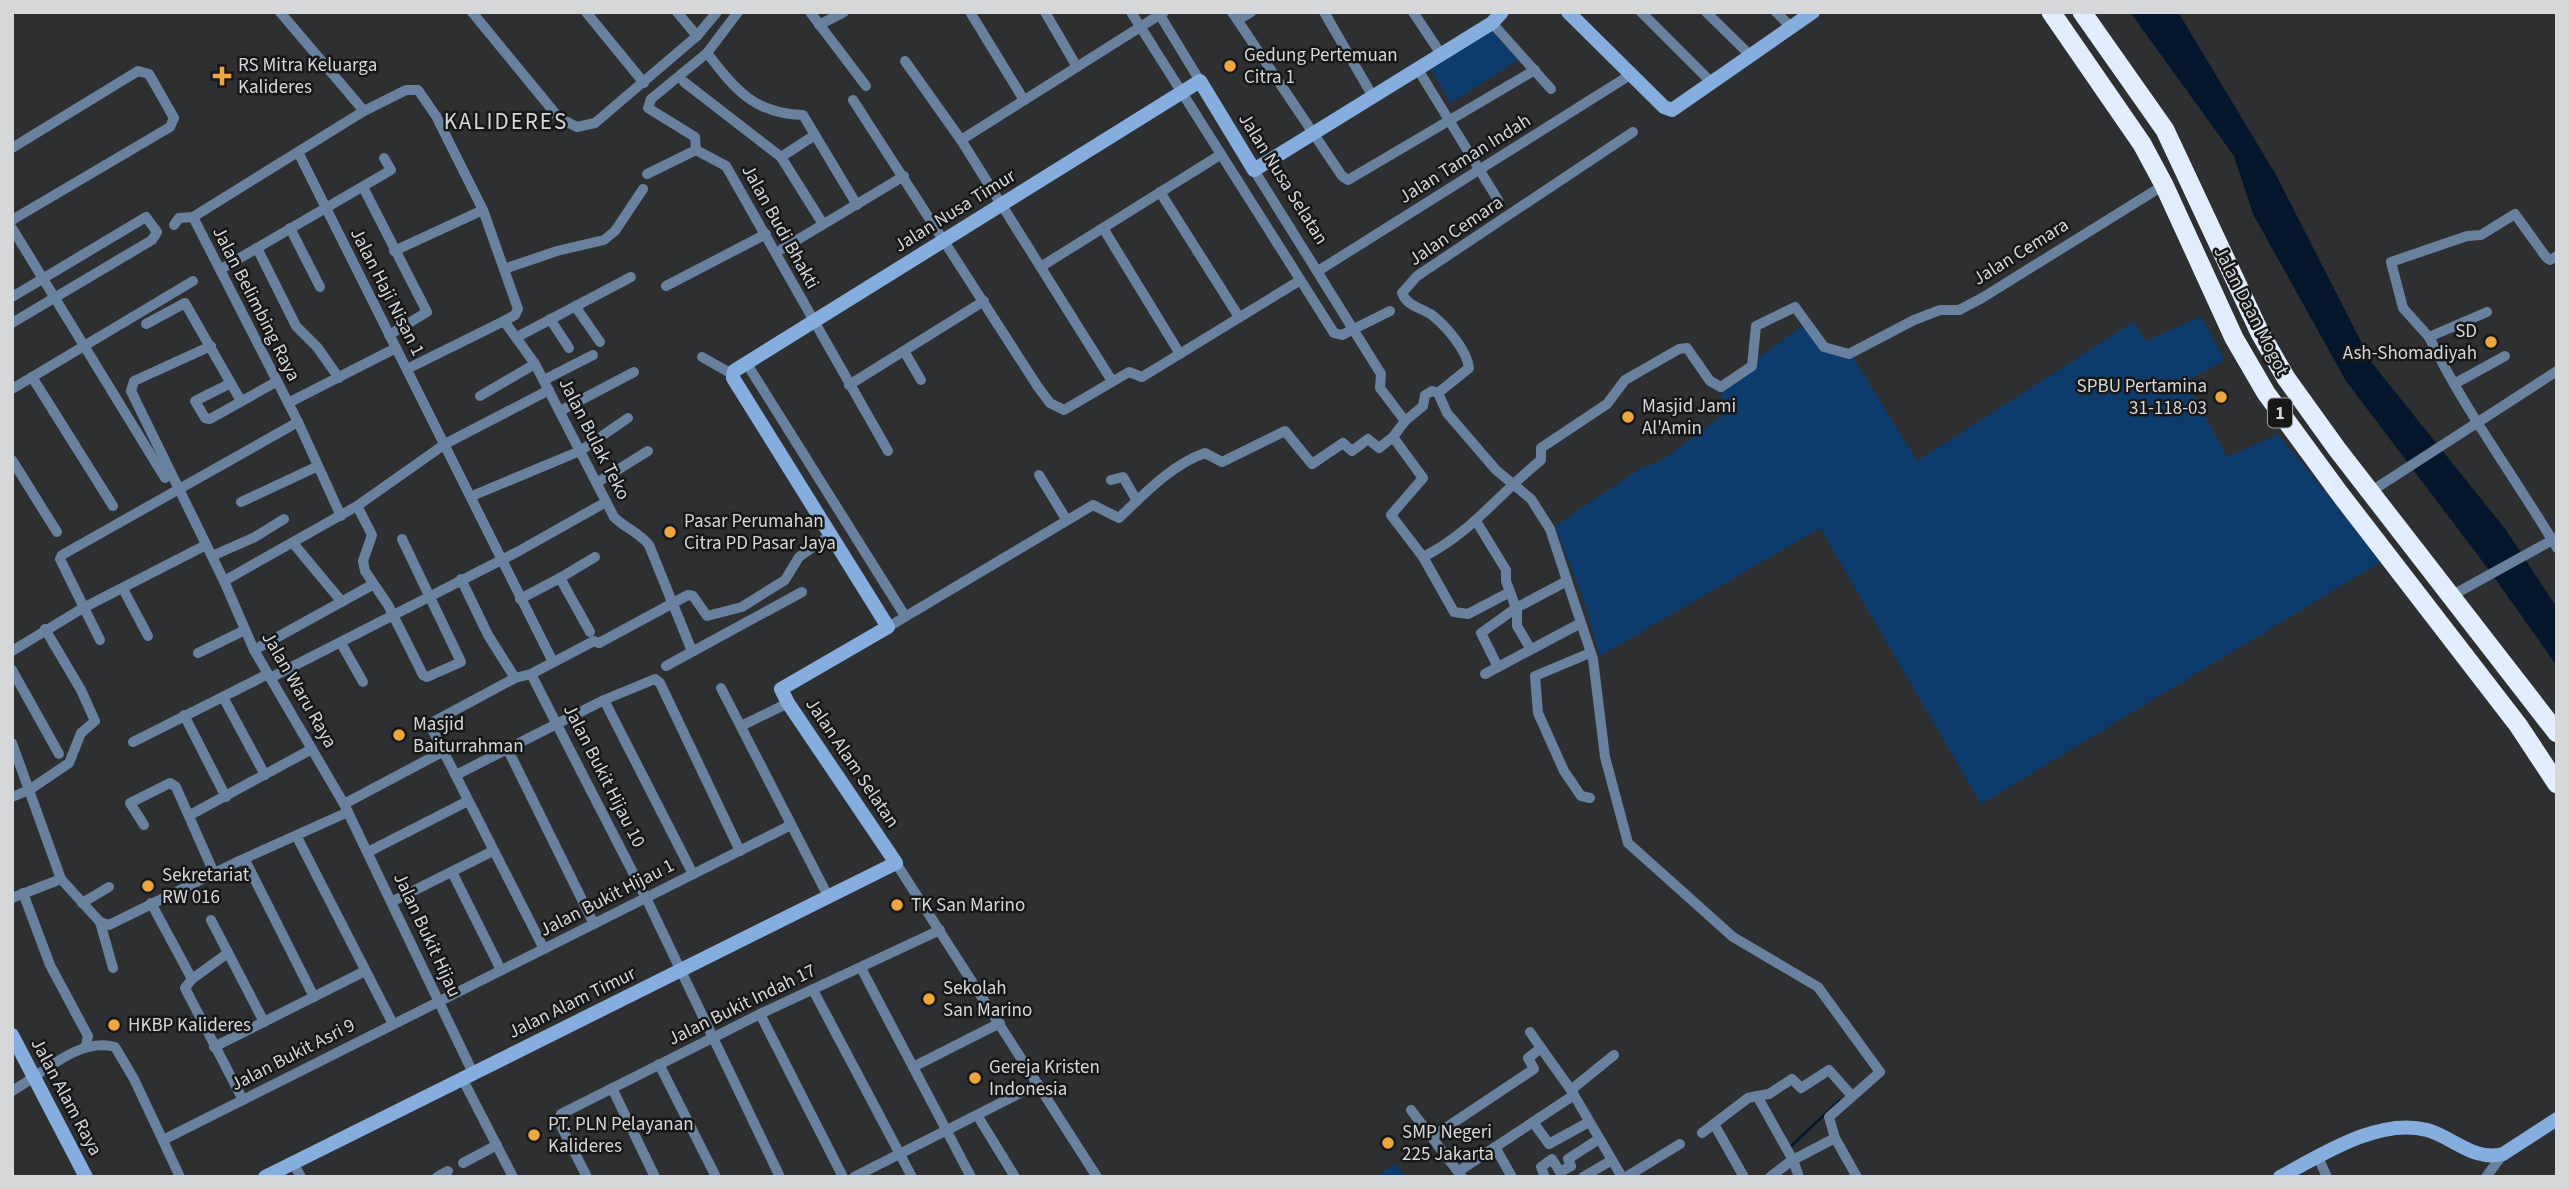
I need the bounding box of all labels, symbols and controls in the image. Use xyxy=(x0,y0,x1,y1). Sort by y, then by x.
place label: Gedung Pertemuan Citra 1 xyxy=(1244,42,1398,91)
place label: RS Mitra Keluarga Kalideres xyxy=(238,52,377,101)
marker: Gedung Pertemuan Citra 1 xyxy=(1222,58,1238,74)
marker: RS Mitra Keluarga Kalideres xyxy=(212,66,232,86)
district label: KALIDERES xyxy=(444,105,568,138)
street label: Jalan Nusa Selatan xyxy=(1232,108,1334,250)
street label: Jalan Taman Indah xyxy=(1394,108,1536,210)
street label: Jalan Budi Bhakti xyxy=(734,160,826,294)
street label: Jalan Nusa Timur xyxy=(889,163,1021,259)
street label: Jalan Cemara xyxy=(1403,189,1509,273)
street label: Jalan Cemara xyxy=(1968,212,2074,292)
street label: Jalan Belimbing Raya xyxy=(205,222,307,386)
street label: Jalan Haji Nisan 1 xyxy=(343,223,431,361)
street label: Jalan Daan Mogot xyxy=(2207,242,2296,381)
place label: SD Ash-Shomadiyah xyxy=(2343,318,2477,367)
marker: SD Ash-Shomadiyah xyxy=(2483,334,2499,350)
street label: Jalan Bulak Teko xyxy=(552,373,636,505)
place label: SPBU Pertamina 31-118-03 xyxy=(2077,373,2207,422)
marker: SPBU Pertamina 31-118-03 xyxy=(2213,389,2229,405)
place label: Masjid Jami Al'Amin xyxy=(1642,393,1736,442)
road number: 1 xyxy=(2268,398,2292,428)
marker: Masjid Jami Al'Amin xyxy=(1620,409,1636,425)
place label: Pasar Perumahan Citra PD Pasar Jaya xyxy=(684,508,836,557)
marker: Pasar Perumahan Citra PD Pasar Jaya xyxy=(662,524,678,540)
street label: Jalan Waru Raya xyxy=(255,627,343,753)
street label: Jalan Alam Selatan xyxy=(799,693,905,833)
street label: Jalan Bukit Hijau 10 xyxy=(556,700,652,852)
place label: Masjid Baiturrahman xyxy=(413,711,524,760)
marker: Masjid Baiturrahman xyxy=(391,727,407,743)
street label: Jalan Bukit Hijau 1 xyxy=(535,852,679,944)
place label: Sekretariat RW 016 xyxy=(162,862,250,911)
street label: Jalan Bukit Hijau xyxy=(386,868,468,1002)
marker: Sekretariat RW 016 xyxy=(140,878,156,894)
place label: TK San Marino xyxy=(911,892,1025,919)
marker: TK San Marino xyxy=(889,897,905,913)
street label: Jalan Bukit Indah 17 xyxy=(663,957,821,1053)
street label: Jalan Alam Timur xyxy=(504,960,641,1046)
place label: Sekolah San Marino xyxy=(943,975,1032,1024)
marker: Sekolah San Marino xyxy=(921,991,937,1007)
place label: HKBP Kalideres xyxy=(128,1012,251,1039)
street label: Jalan Bukit Asri 9 xyxy=(226,1012,360,1098)
marker: HKBP Kalideres xyxy=(106,1017,122,1033)
street label: Jalan Alam Raya xyxy=(24,1033,108,1161)
place label: Gereja Kristen Indonesia xyxy=(989,1054,1100,1103)
marker: Gereja Kristen Indonesia xyxy=(967,1070,983,1086)
place label: PT. PLN Pelayanan Kalideres xyxy=(548,1111,694,1160)
place label: SMP Negeri 225 Jakarta xyxy=(1402,1119,1494,1168)
marker: PT. PLN Pelayanan Kalideres xyxy=(526,1127,542,1143)
marker: SMP Negeri 225 Jakarta xyxy=(1380,1135,1396,1151)

